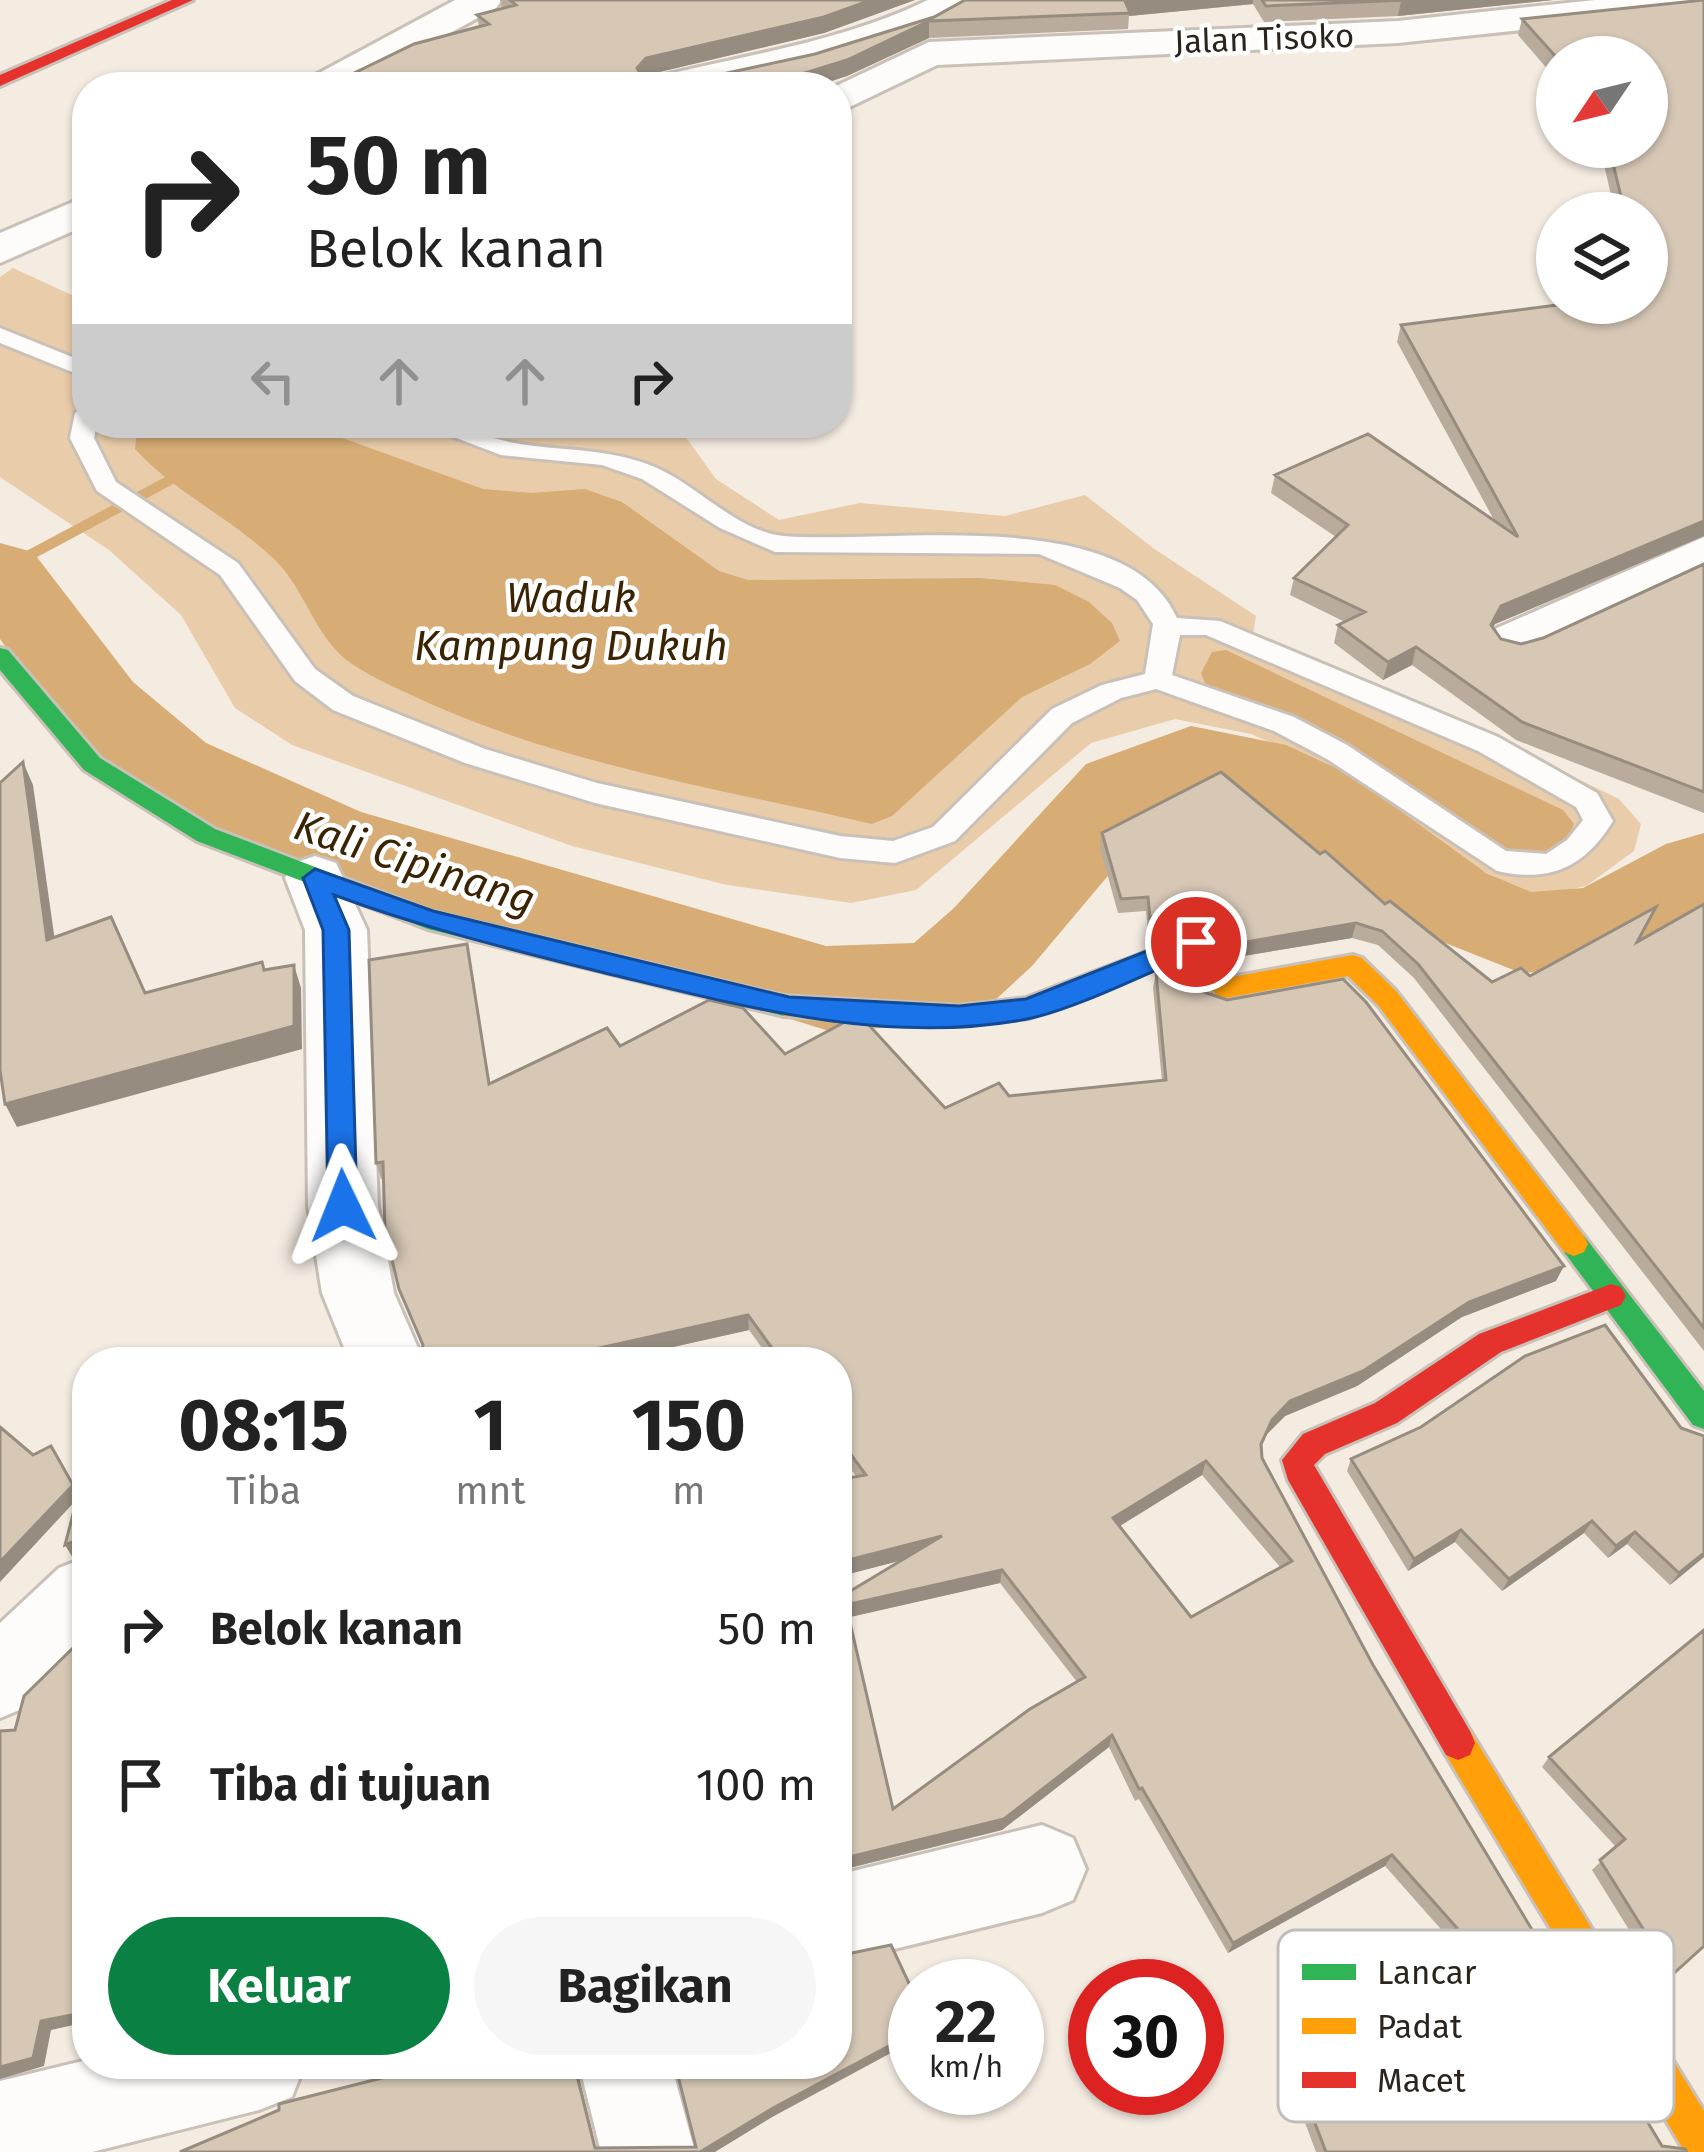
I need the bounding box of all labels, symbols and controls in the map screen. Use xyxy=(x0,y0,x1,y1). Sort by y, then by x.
street label: Jalan Tisoko xyxy=(1173,16,1355,62)
north arrow xyxy=(1536,36,1668,168)
map controls xyxy=(1536,36,1668,324)
text: 50 m xyxy=(306,115,491,216)
icon: right xyxy=(108,120,264,276)
button: layers xyxy=(1536,192,1668,324)
text: Belok kanan xyxy=(306,217,606,281)
icon: left xyxy=(240,348,306,414)
icon: ahead xyxy=(366,348,432,414)
icon: ahead xyxy=(492,348,558,414)
icon: right xyxy=(618,348,684,414)
water label: Waduk Kampung Dukuh xyxy=(414,573,728,671)
water label: Kali Cipinang xyxy=(288,800,542,925)
pin xyxy=(1145,891,1247,993)
icon: arrive xyxy=(1163,909,1229,975)
position arrow xyxy=(280,1143,406,1269)
text: 08:15 xyxy=(178,1383,349,1469)
text: 1 xyxy=(474,1383,507,1469)
text: 150 xyxy=(632,1383,746,1469)
text: Tiba xyxy=(226,1468,301,1514)
text: mnt xyxy=(455,1468,526,1514)
text: m xyxy=(672,1468,705,1514)
icon: right xyxy=(108,1596,174,1662)
text: Belok kanan xyxy=(210,1602,463,1656)
text: 50 m xyxy=(718,1602,816,1656)
icon: arrive xyxy=(108,1752,174,1818)
text: Tiba di tujuan xyxy=(210,1758,491,1812)
text: 100 m xyxy=(696,1758,816,1812)
button: Keluar xyxy=(108,1917,450,2055)
button: Bagikan xyxy=(474,1917,816,2055)
legend xyxy=(1278,1930,1674,2122)
text: Lancar xyxy=(1377,1953,1477,1993)
speed limit sign: 30 xyxy=(1068,1959,1224,2115)
text: 22 xyxy=(935,1986,997,2058)
text: Padat xyxy=(1377,2007,1462,2047)
text: km/h xyxy=(929,2049,1003,2085)
text: Macet xyxy=(1377,2061,1466,2101)

